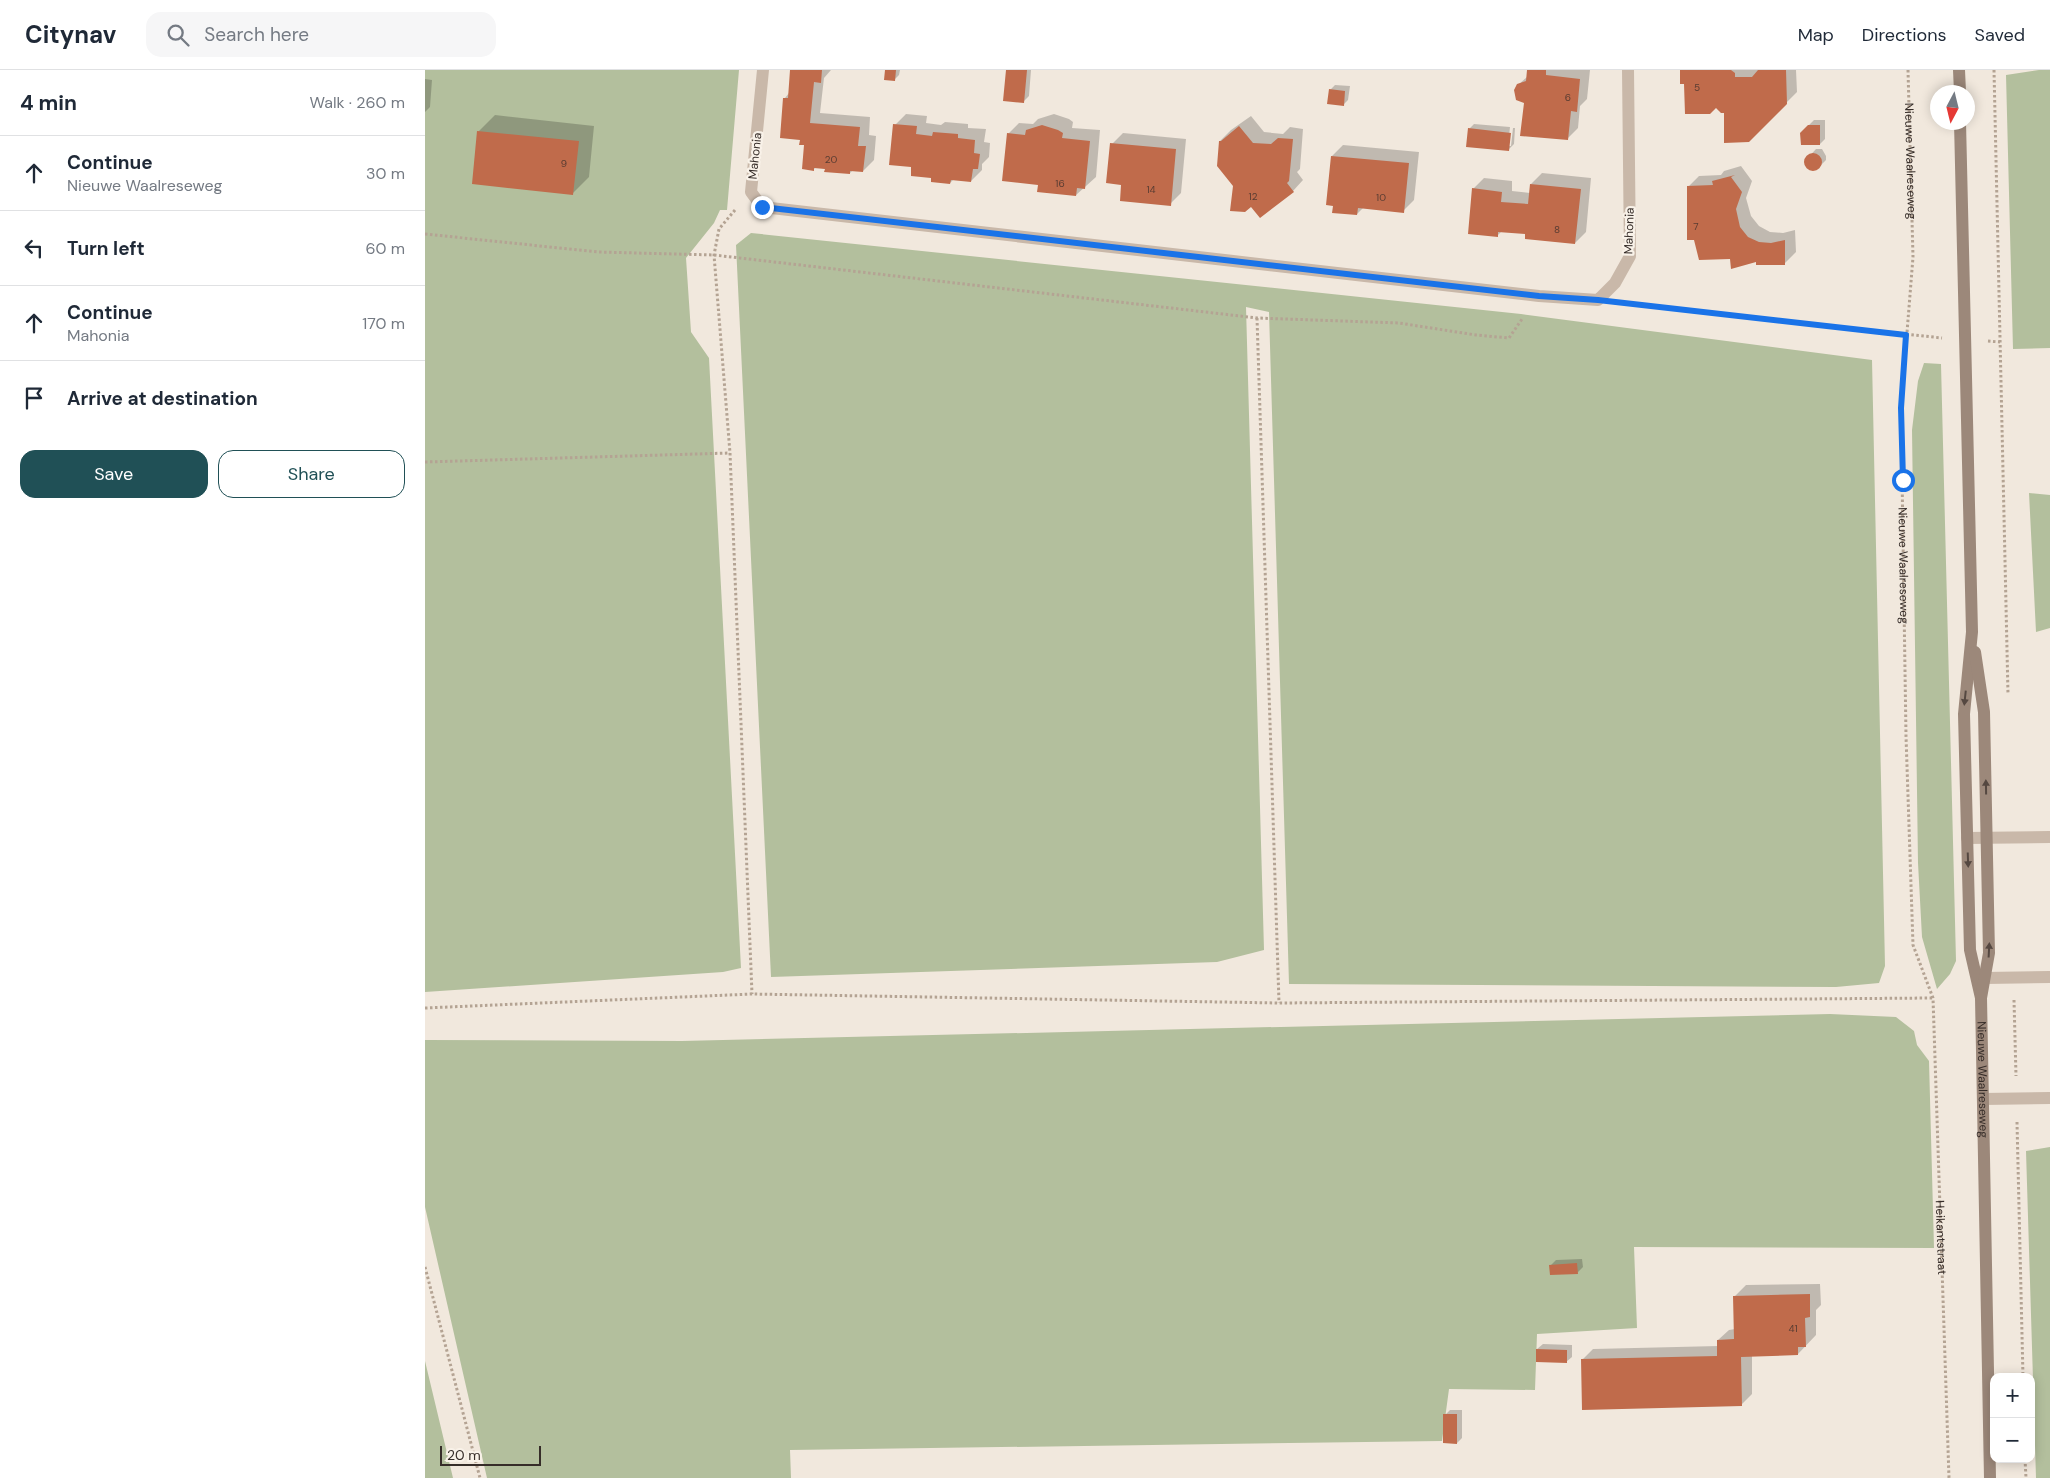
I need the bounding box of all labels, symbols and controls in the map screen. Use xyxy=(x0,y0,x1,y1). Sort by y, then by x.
search box xyxy=(146,12,496,57)
text: Citynav xyxy=(25,19,116,50)
icon: search xyxy=(164,21,192,49)
text: Search here xyxy=(204,22,309,47)
text: Map xyxy=(1798,23,1834,47)
text: Directions xyxy=(1862,23,1947,47)
text: Saved xyxy=(1975,23,2025,47)
house number: 5 xyxy=(1694,81,1700,94)
north arrow xyxy=(1930,85,1975,130)
text: 4 min xyxy=(20,89,77,117)
house number: 6 xyxy=(1565,91,1571,104)
text: Walk · 260 m xyxy=(310,92,405,113)
street label: Nieuwe Waalreseweg xyxy=(1901,102,1920,220)
street label: Mahonia xyxy=(745,132,765,180)
text: Continue xyxy=(67,150,153,175)
house number: 20 xyxy=(825,153,837,166)
house number: 9 xyxy=(561,157,567,170)
icon: ahead xyxy=(20,159,48,187)
text: 30 m xyxy=(366,163,405,184)
text: Nieuwe Waalreseweg xyxy=(67,175,222,196)
house number: 16 xyxy=(1055,177,1065,190)
house number: 14 xyxy=(1146,183,1156,196)
house number: 12 xyxy=(1249,190,1258,203)
house number: 10 xyxy=(1376,191,1386,204)
route end xyxy=(751,196,774,219)
street label: Mahonia xyxy=(1620,207,1638,255)
house number: 7 xyxy=(1693,220,1699,233)
house number: 8 xyxy=(1554,223,1560,236)
icon: left xyxy=(20,234,48,262)
text: Turn left xyxy=(67,236,145,261)
text: 60 m xyxy=(365,238,405,259)
text: Continue xyxy=(67,300,153,325)
icon: ahead xyxy=(20,309,48,337)
text: 170 m xyxy=(362,313,405,334)
text: Mahonia xyxy=(67,325,130,346)
icon: arrive xyxy=(20,384,48,412)
text: Arrive at destination xyxy=(67,386,258,411)
button: Save xyxy=(20,450,208,498)
button: Share xyxy=(218,450,405,498)
route start xyxy=(1892,469,1915,492)
street label: Nieuwe Waalreseweg xyxy=(1895,507,1912,624)
one-way arrow xyxy=(1961,690,1969,706)
one-way arrow xyxy=(1982,779,1990,795)
one-way arrow xyxy=(1964,853,1972,869)
one-way arrow xyxy=(1985,942,1993,958)
street label: Nieuwe Waalreseweg xyxy=(1973,1021,1992,1138)
street label: Heikantstraat xyxy=(1932,1200,1950,1275)
house number: 41 xyxy=(1788,1322,1798,1335)
map controls xyxy=(1990,1373,2035,1463)
button: + xyxy=(1990,1373,2035,1418)
button: − xyxy=(1990,1418,2035,1463)
scale bar xyxy=(440,1443,541,1466)
text: 20 m xyxy=(447,1446,481,1464)

